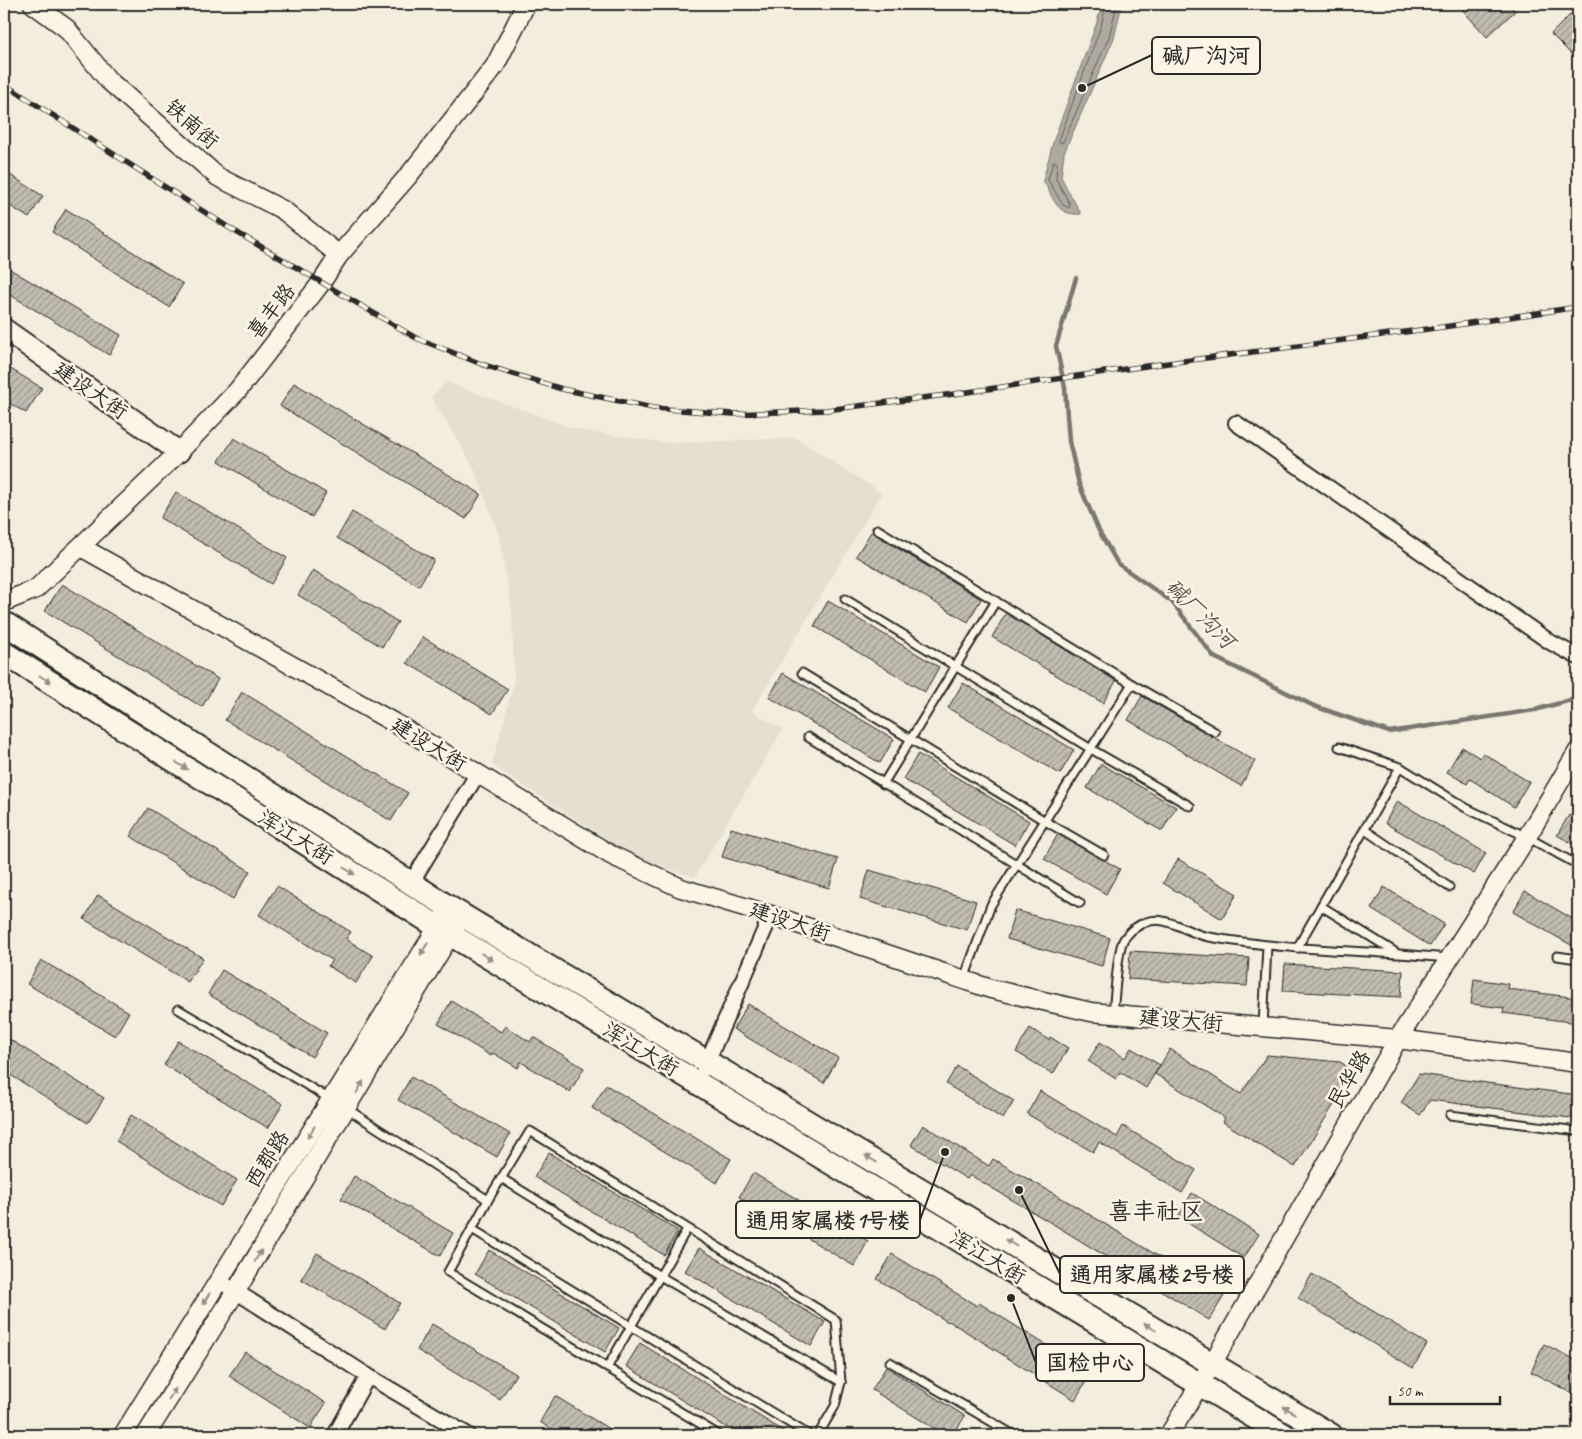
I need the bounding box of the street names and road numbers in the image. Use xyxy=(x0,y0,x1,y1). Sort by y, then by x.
street label: 铁南街 xyxy=(160,94,224,154)
street label: 喜丰路 xyxy=(241,278,301,344)
street label: 建设大街 xyxy=(49,355,133,425)
street label: 建设大街 xyxy=(386,711,472,777)
street label: 浑江大街 xyxy=(253,804,339,870)
street label: 建设大街 xyxy=(746,896,834,946)
street label: 建设大街 xyxy=(1138,1003,1224,1037)
street label: 浑江大街 xyxy=(598,1016,684,1082)
street label: 民华路 xyxy=(1322,1045,1376,1113)
street label: 西郡路 xyxy=(239,1125,295,1193)
street label: 浑江大街 xyxy=(945,1224,1031,1290)

